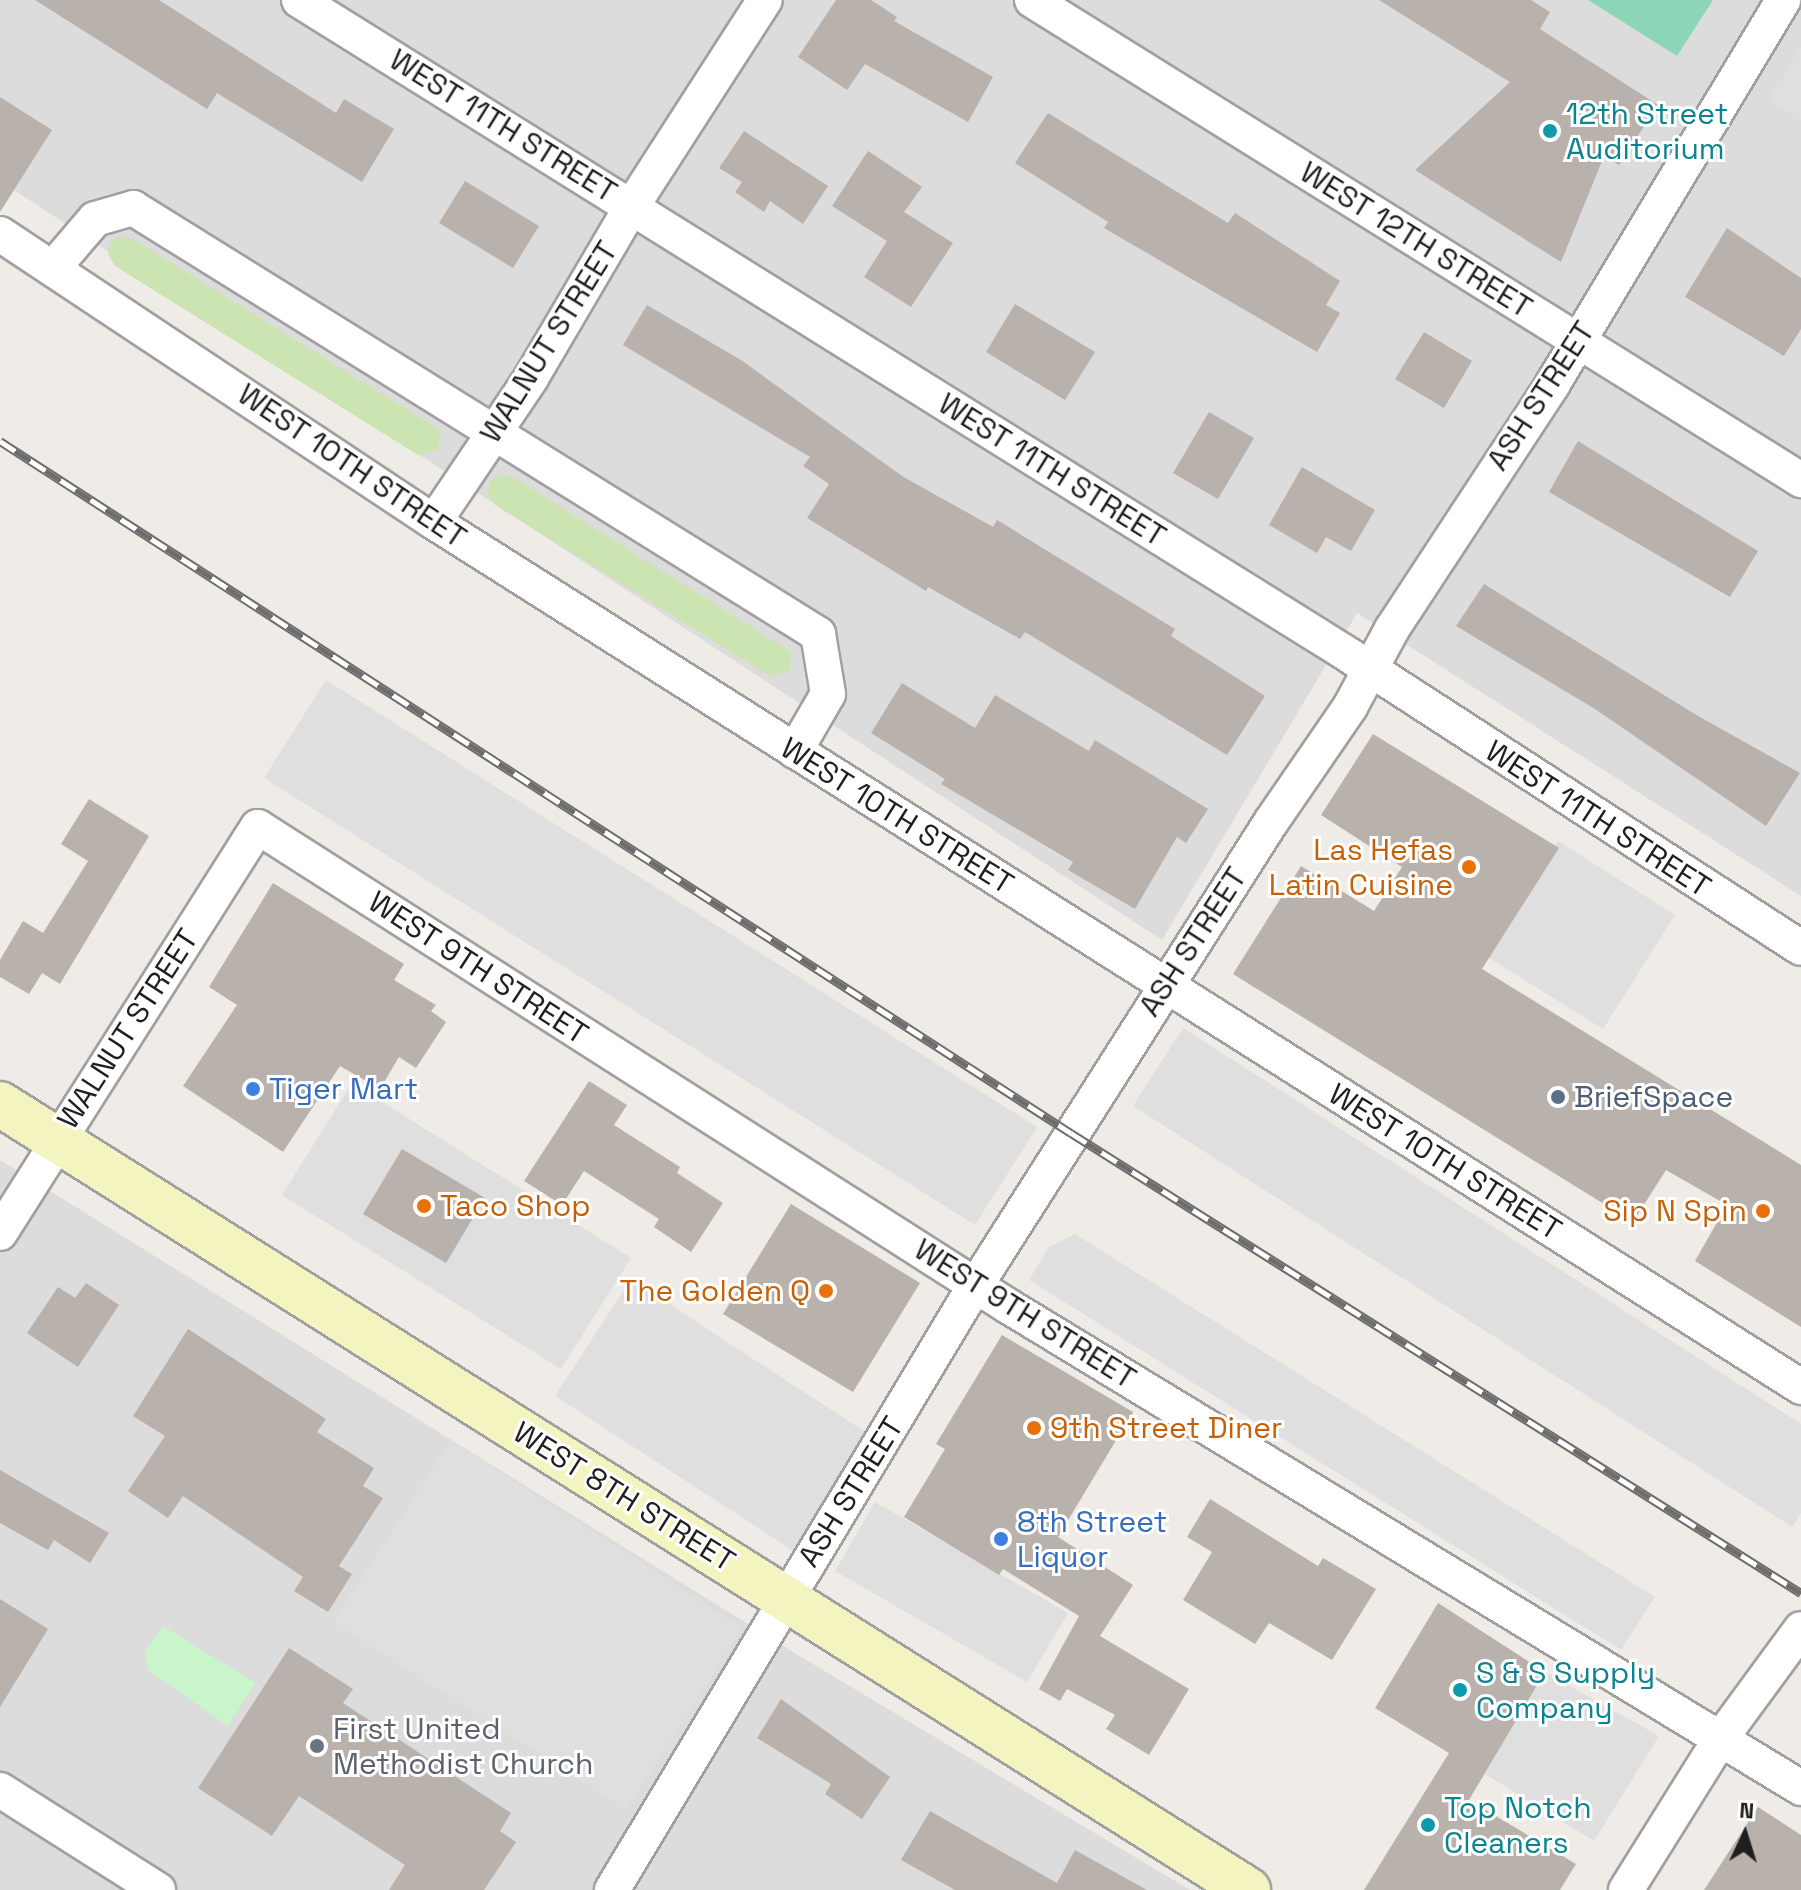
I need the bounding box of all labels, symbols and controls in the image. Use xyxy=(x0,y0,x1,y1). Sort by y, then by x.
street label: WEST 11TH STREET xyxy=(383,41,623,211)
place label: 12th Street Auditorium xyxy=(1566,96,1728,166)
marker: 12th Street Auditorium xyxy=(1541,122,1559,140)
street label: WEST 12TH STREET xyxy=(1293,154,1539,326)
street label: WALNUT STREET xyxy=(472,234,626,450)
street label: ASH STREET xyxy=(1480,315,1602,477)
street label: WEST 10TH STREET xyxy=(231,376,473,556)
street label: WEST 11TH STREET xyxy=(932,385,1172,555)
street label: WEST 10TH STREET xyxy=(774,730,1020,902)
street label: WEST 11TH STREET xyxy=(1479,733,1717,905)
place label: Las Hefas Latin Cuisine xyxy=(1269,832,1453,902)
marker: Las Hefas Latin Cuisine xyxy=(1460,858,1478,876)
street label: ASH STREET xyxy=(1132,861,1254,1023)
street label: WEST 9TH STREET xyxy=(361,884,595,1052)
street label: WALNUT STREET xyxy=(50,922,206,1136)
place label: Tiger Mart xyxy=(269,1071,418,1107)
street label: WEST 10TH STREET xyxy=(1322,1076,1568,1248)
place label: BriefSpace xyxy=(1574,1079,1733,1115)
marker: Tiger Mart xyxy=(244,1080,262,1098)
marker: BriefSpace xyxy=(1549,1088,1567,1106)
place label: Taco Shop xyxy=(440,1188,591,1224)
place label: Sip N Spin xyxy=(1603,1193,1747,1229)
marker: Taco Shop xyxy=(415,1197,433,1215)
marker: Sip N Spin xyxy=(1754,1202,1772,1220)
street label: WEST 9TH STREET xyxy=(907,1231,1143,1397)
place label: The Golden Q xyxy=(620,1273,810,1309)
marker: The Golden Q xyxy=(817,1282,835,1300)
street label: ASH STREET xyxy=(791,1410,911,1574)
place label: 9th Street Diner xyxy=(1050,1410,1282,1446)
street label: WEST 8TH STREET xyxy=(506,1414,742,1580)
marker: 9th Street Diner xyxy=(1025,1419,1043,1437)
place label: 8th Street Liquor xyxy=(1017,1504,1167,1574)
marker: 8th Street Liquor xyxy=(992,1530,1010,1548)
place label: S & S Supply Company xyxy=(1476,1655,1655,1726)
marker: S & S Supply Company xyxy=(1451,1681,1469,1699)
place label: First United Methodist Church xyxy=(333,1711,593,1782)
marker: First United Methodist Church xyxy=(308,1737,326,1755)
place label: Top Notch Cleaners xyxy=(1444,1790,1592,1860)
north arrow xyxy=(1705,1794,1785,1874)
text: N xyxy=(1738,1796,1755,1825)
marker: Top Notch Cleaners xyxy=(1419,1816,1437,1834)

